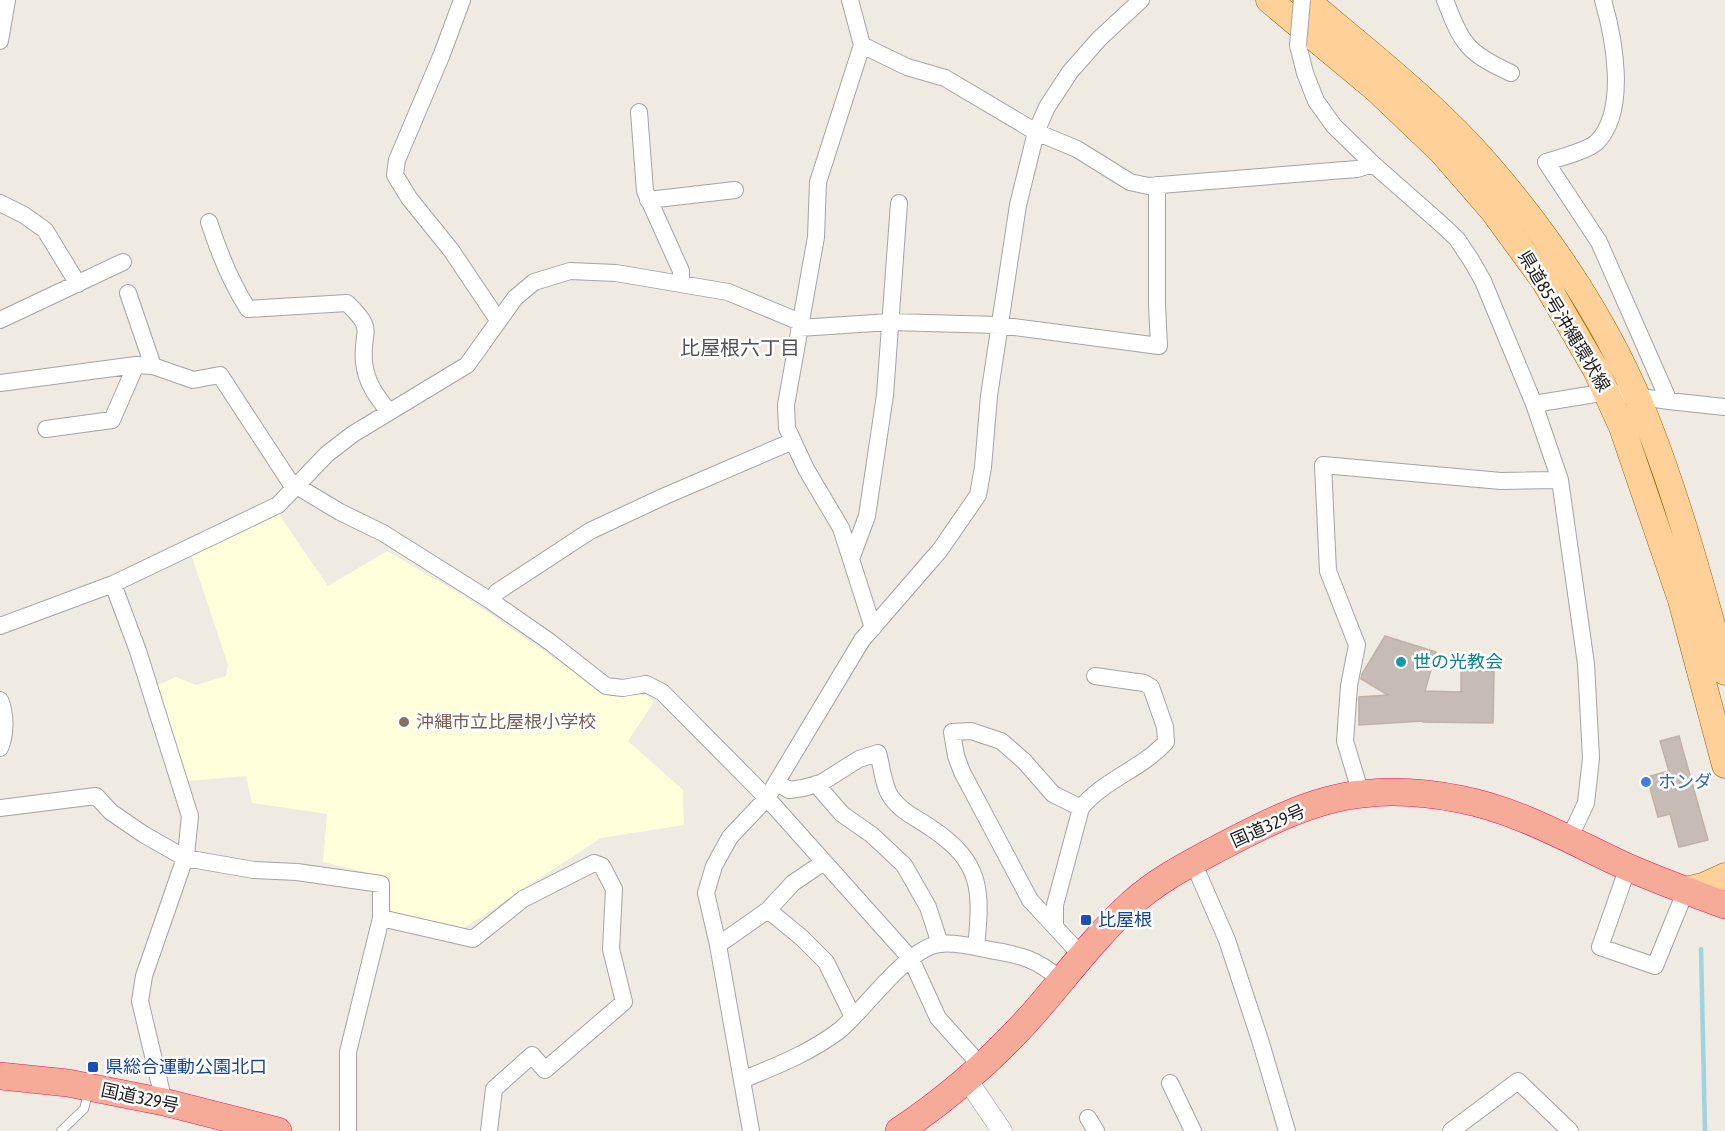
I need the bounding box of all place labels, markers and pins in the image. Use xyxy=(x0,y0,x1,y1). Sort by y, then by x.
place label: 世の光教会 xyxy=(1413,651,1503,672)
marker: 世の光教会 xyxy=(1394,655,1408,669)
place label: 沖縄市立比屋根小学校 xyxy=(416,711,596,732)
marker: 沖縄市立比屋根小学校 xyxy=(397,715,411,729)
place label: ホンダ xyxy=(1658,771,1712,792)
marker: ホンダ xyxy=(1639,775,1653,789)
place label: 比屋根 xyxy=(1098,909,1152,930)
marker: 比屋根 xyxy=(1079,913,1093,927)
place label: 県総合運動公園北口 xyxy=(105,1056,267,1077)
marker: 県総合運動公園北口 xyxy=(86,1060,100,1074)

